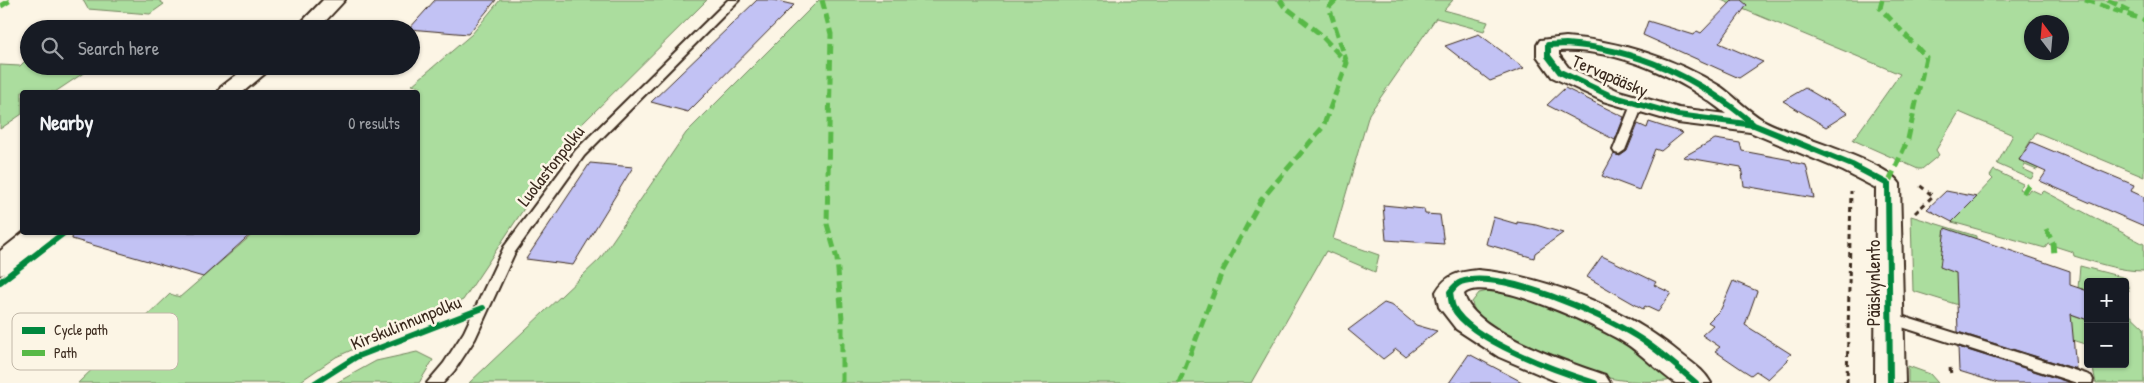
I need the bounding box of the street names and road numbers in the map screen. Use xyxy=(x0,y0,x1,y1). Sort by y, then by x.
street label: Tervapääsky xyxy=(1568,48,1653,103)
street label: Luolastonpolku xyxy=(511,120,590,211)
street label: Pääskynlento xyxy=(1861,240,1886,326)
street label: Kirskulinnunpolku xyxy=(347,289,465,356)

